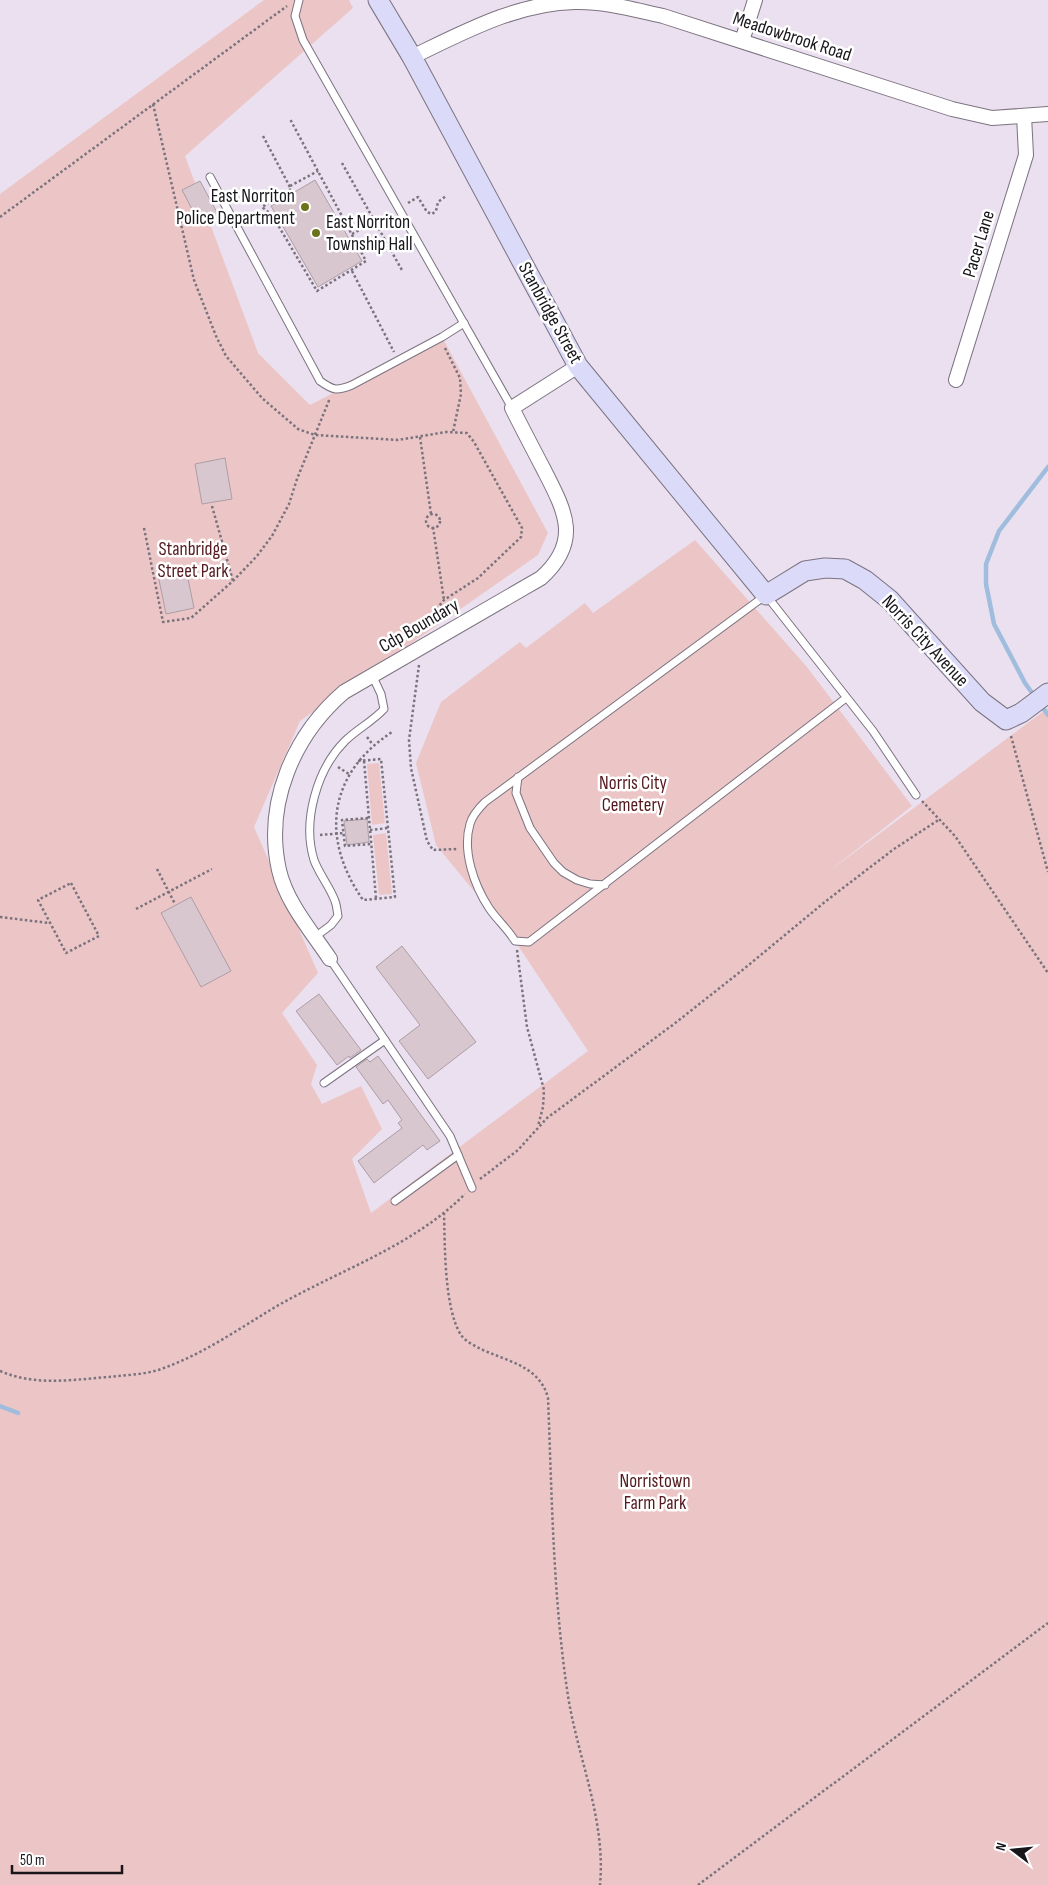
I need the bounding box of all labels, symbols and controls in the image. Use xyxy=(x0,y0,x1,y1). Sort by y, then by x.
street label: Meadowbrook Road xyxy=(730,7,854,67)
place label: East Norriton Police Department xyxy=(176,185,295,230)
marker: East Norriton Police Department xyxy=(299,201,311,213)
street label: Pacer Lane xyxy=(958,208,1000,280)
place label: East Norriton Township Hall xyxy=(326,211,412,256)
marker: East Norriton Township Hall xyxy=(310,227,322,239)
street label: Stanbridge Street xyxy=(513,258,587,368)
park label: Stanbridge Street Park xyxy=(158,538,229,583)
street label: Norris City Avenue xyxy=(877,590,973,692)
street label: Cdp Boundary xyxy=(375,594,464,658)
park label: Norris City Cemetery xyxy=(599,772,668,817)
park label: Norristown Farm Park xyxy=(619,1470,691,1515)
north arrow xyxy=(988,1825,1038,1875)
text: N xyxy=(992,1841,1010,1852)
scale bar xyxy=(12,1842,122,1874)
text: 50 m xyxy=(20,1851,45,1870)

